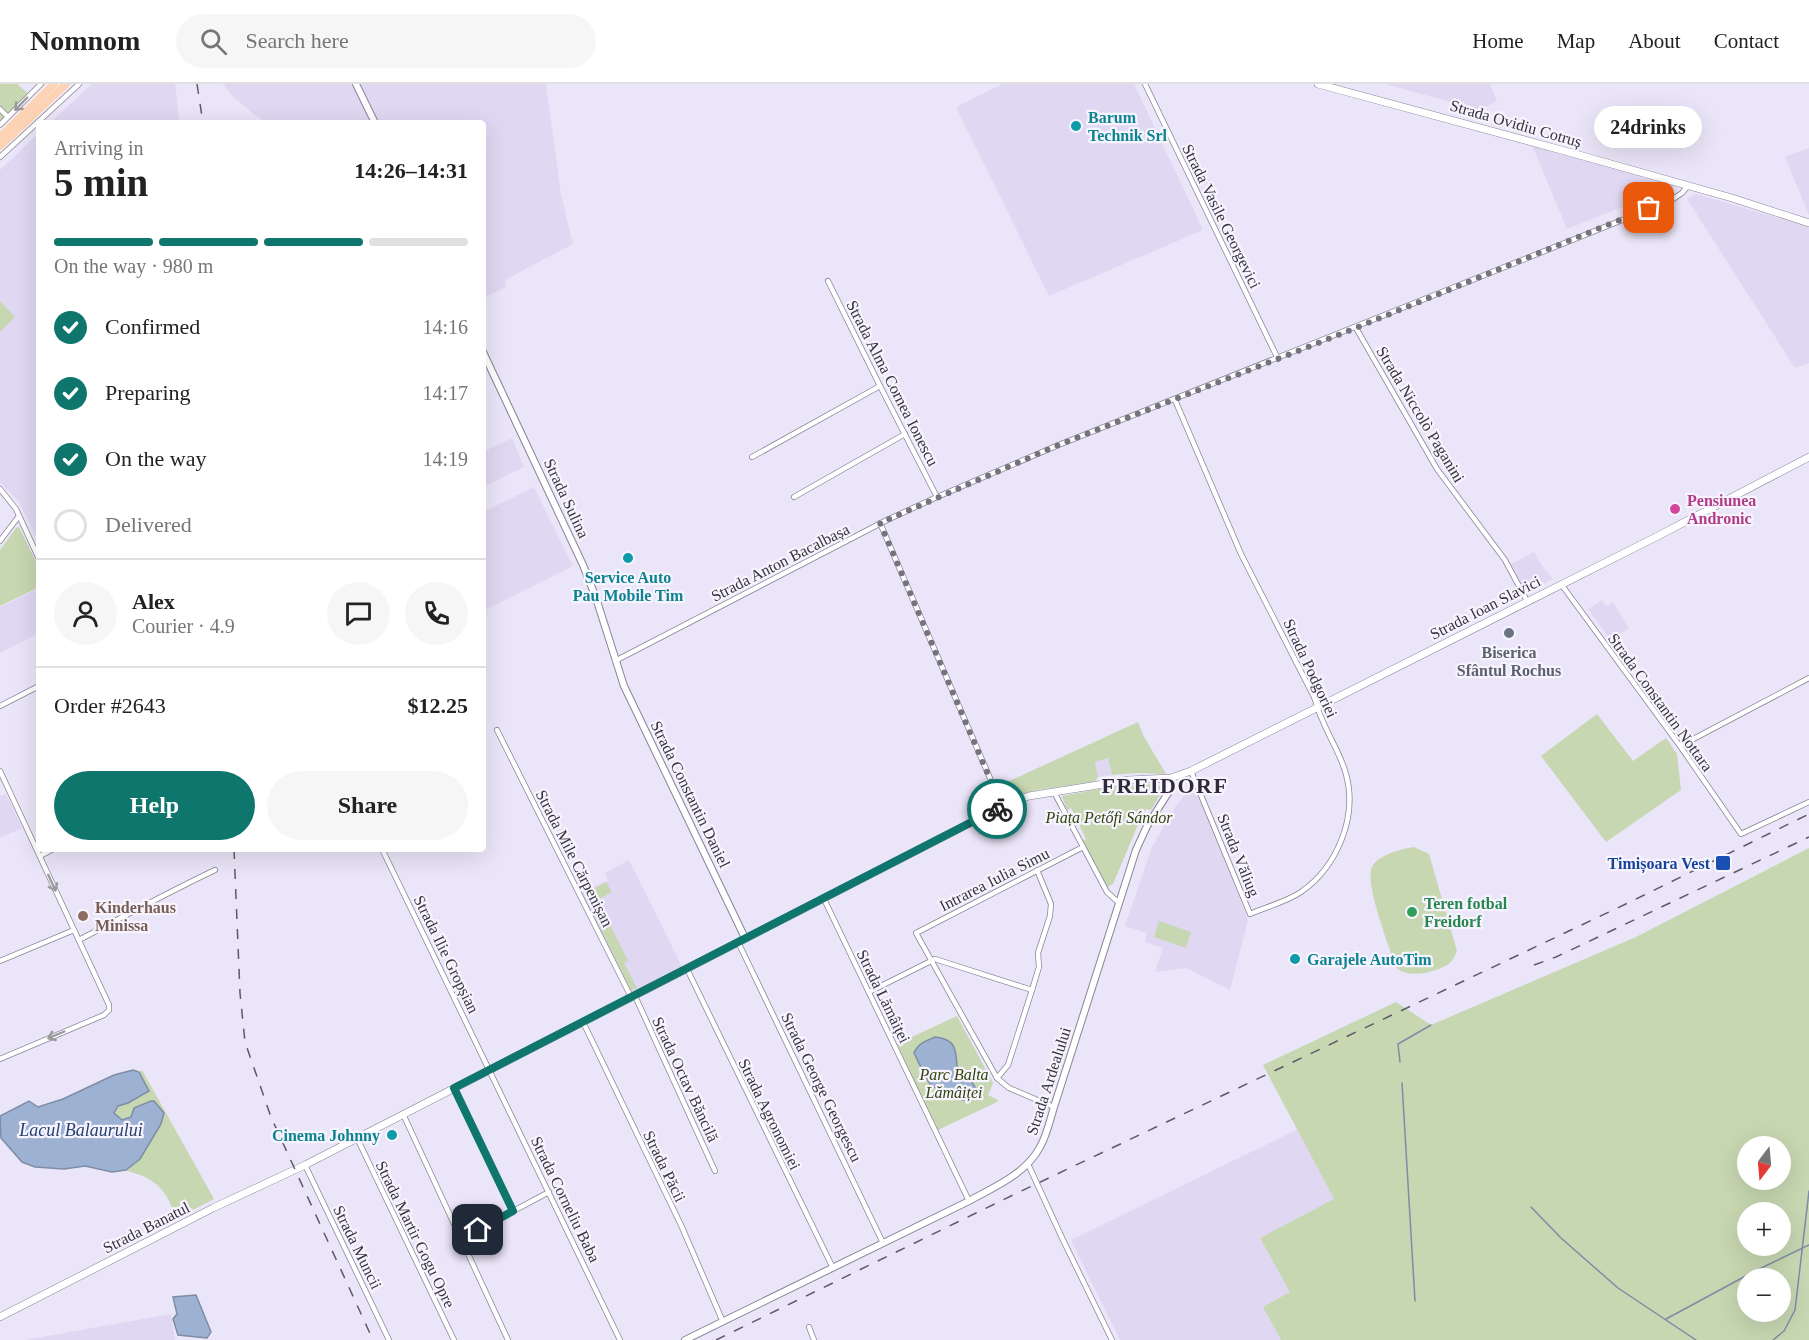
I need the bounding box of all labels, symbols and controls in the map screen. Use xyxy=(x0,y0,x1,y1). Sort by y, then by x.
search box xyxy=(176,14,596,68)
text: Nomnom xyxy=(30,25,140,56)
icon: search xyxy=(197,25,230,58)
text: Search here xyxy=(245,28,349,53)
text: Home xyxy=(1472,29,1524,53)
text: Map xyxy=(1557,29,1595,53)
text: About xyxy=(1628,29,1681,53)
text: Contact xyxy=(1714,29,1779,53)
one-way arrow xyxy=(13,97,28,112)
street label: Strada Ovidiu Cotruș xyxy=(1448,97,1584,151)
callout: 24drinks xyxy=(1595,106,1703,148)
place label: Barum Technik Srl xyxy=(1088,109,1168,144)
text: 24drinks xyxy=(1610,116,1686,138)
marker: Barum Technik Srl xyxy=(1069,119,1083,133)
text: Arriving in xyxy=(54,137,143,159)
street label: Strada Vasile Georgevici xyxy=(1178,141,1264,292)
text: 14:26–14:31 xyxy=(354,158,468,183)
text: 5 min xyxy=(54,161,148,204)
pin xyxy=(1623,182,1674,233)
icon: bag xyxy=(1632,191,1665,224)
text: On the way · 980 m xyxy=(54,255,213,277)
street label: Strada Alma Cornea Ionescu xyxy=(843,298,942,469)
icon: check xyxy=(54,311,87,344)
text: Confirmed xyxy=(105,314,200,339)
text: 14:16 xyxy=(422,316,468,338)
street label: Strada Niccolò Paganini xyxy=(1372,343,1468,486)
icon: check xyxy=(54,377,87,410)
text: Preparing xyxy=(105,380,191,405)
text: 14:17 xyxy=(422,382,468,404)
icon: check xyxy=(54,443,87,476)
text: On the way xyxy=(105,446,206,471)
text: 14:19 xyxy=(422,448,468,470)
street label: Strada Sulina xyxy=(541,456,592,541)
place label: Pensiunea Andronic xyxy=(1687,492,1756,527)
marker: Pensiunea Andronic xyxy=(1668,502,1682,516)
text: Delivered xyxy=(105,512,192,537)
street label: Strada Anton Bacalbașa xyxy=(708,520,853,606)
marker: Service Auto Pau Mobile Tim xyxy=(621,551,635,565)
place label: Service Auto Pau Mobile Tim xyxy=(573,569,684,604)
street label: Strada Ioan Slavici xyxy=(1427,572,1544,643)
button: person xyxy=(54,582,117,645)
button: chat xyxy=(327,582,390,645)
button: phone xyxy=(405,582,468,645)
text: Alex xyxy=(132,589,175,614)
text: Courier · 4.9 xyxy=(132,615,235,637)
street label: Strada Podgoriei xyxy=(1279,616,1341,721)
marker: Biserica Sfântul Rochus xyxy=(1502,626,1516,640)
street label: Strada Constantin Nottara xyxy=(1605,630,1716,775)
place label: Biserica Sfântul Rochus xyxy=(1457,644,1561,679)
text: Order #2643 xyxy=(54,693,166,718)
text: $12.25 xyxy=(408,693,468,718)
street label: Strada Constantin Daniel xyxy=(648,718,734,871)
button: Help xyxy=(54,771,255,840)
button: Share xyxy=(267,771,468,840)
district label: FREIDORF xyxy=(1102,773,1228,798)
courier xyxy=(967,779,1027,839)
street label: Strada Mile Cărpenișan xyxy=(532,787,616,930)
icon: bike xyxy=(981,793,1014,826)
park label: Piața Petőfi Sándor xyxy=(1044,809,1173,827)
street label: Strada Văliug xyxy=(1213,811,1263,900)
street label: Intrarea Iulia Simu xyxy=(937,844,1052,914)
marker: Timișoara Vest xyxy=(1714,854,1732,872)
place label: Timișoara Vest xyxy=(1608,855,1711,874)
one-way arrow xyxy=(47,873,59,891)
street label: Strada Ilie Gropșian xyxy=(410,893,482,1016)
place label: Teren fotbal Freidorf xyxy=(1424,895,1508,930)
place label: Kinderhaus Minissa xyxy=(95,899,176,934)
marker: Teren fotbal Freidorf xyxy=(1405,905,1419,919)
marker: Kinderhaus Minissa xyxy=(76,909,90,923)
street label: Strada Lămâiței xyxy=(853,947,914,1047)
place label: Garajele AutoTim xyxy=(1307,951,1432,969)
marker: Garajele AutoTim xyxy=(1288,952,1302,966)
street label: Strada George Georgescu xyxy=(777,1010,865,1165)
street label: Strada Octav Băncilă xyxy=(649,1014,722,1144)
street label: Strada Ardealului xyxy=(1023,1025,1074,1137)
one-way arrow xyxy=(48,1030,66,1041)
street label: Strada Agronomiei xyxy=(734,1056,804,1173)
park label: Parc Balta Lămâiței xyxy=(918,1066,989,1102)
water label: Lacul Balaurului xyxy=(18,1120,143,1140)
place label: Cinema Johnny xyxy=(272,1127,380,1145)
marker: Cinema Johnny xyxy=(385,1128,399,1142)
street label: Strada Păcii xyxy=(640,1128,689,1205)
street label: Strada Corneliu Baba xyxy=(528,1134,603,1265)
north arrow xyxy=(1737,1136,1791,1190)
map controls xyxy=(1737,1136,1791,1322)
street label: Strada Martir Gogu Opre xyxy=(372,1158,459,1311)
street label: Strada Banatul xyxy=(100,1198,193,1257)
button: + xyxy=(1737,1202,1791,1256)
street label: Strada Muncii xyxy=(330,1203,385,1292)
pin xyxy=(452,1204,503,1255)
icon: home xyxy=(461,1213,494,1246)
button: − xyxy=(1737,1268,1791,1322)

